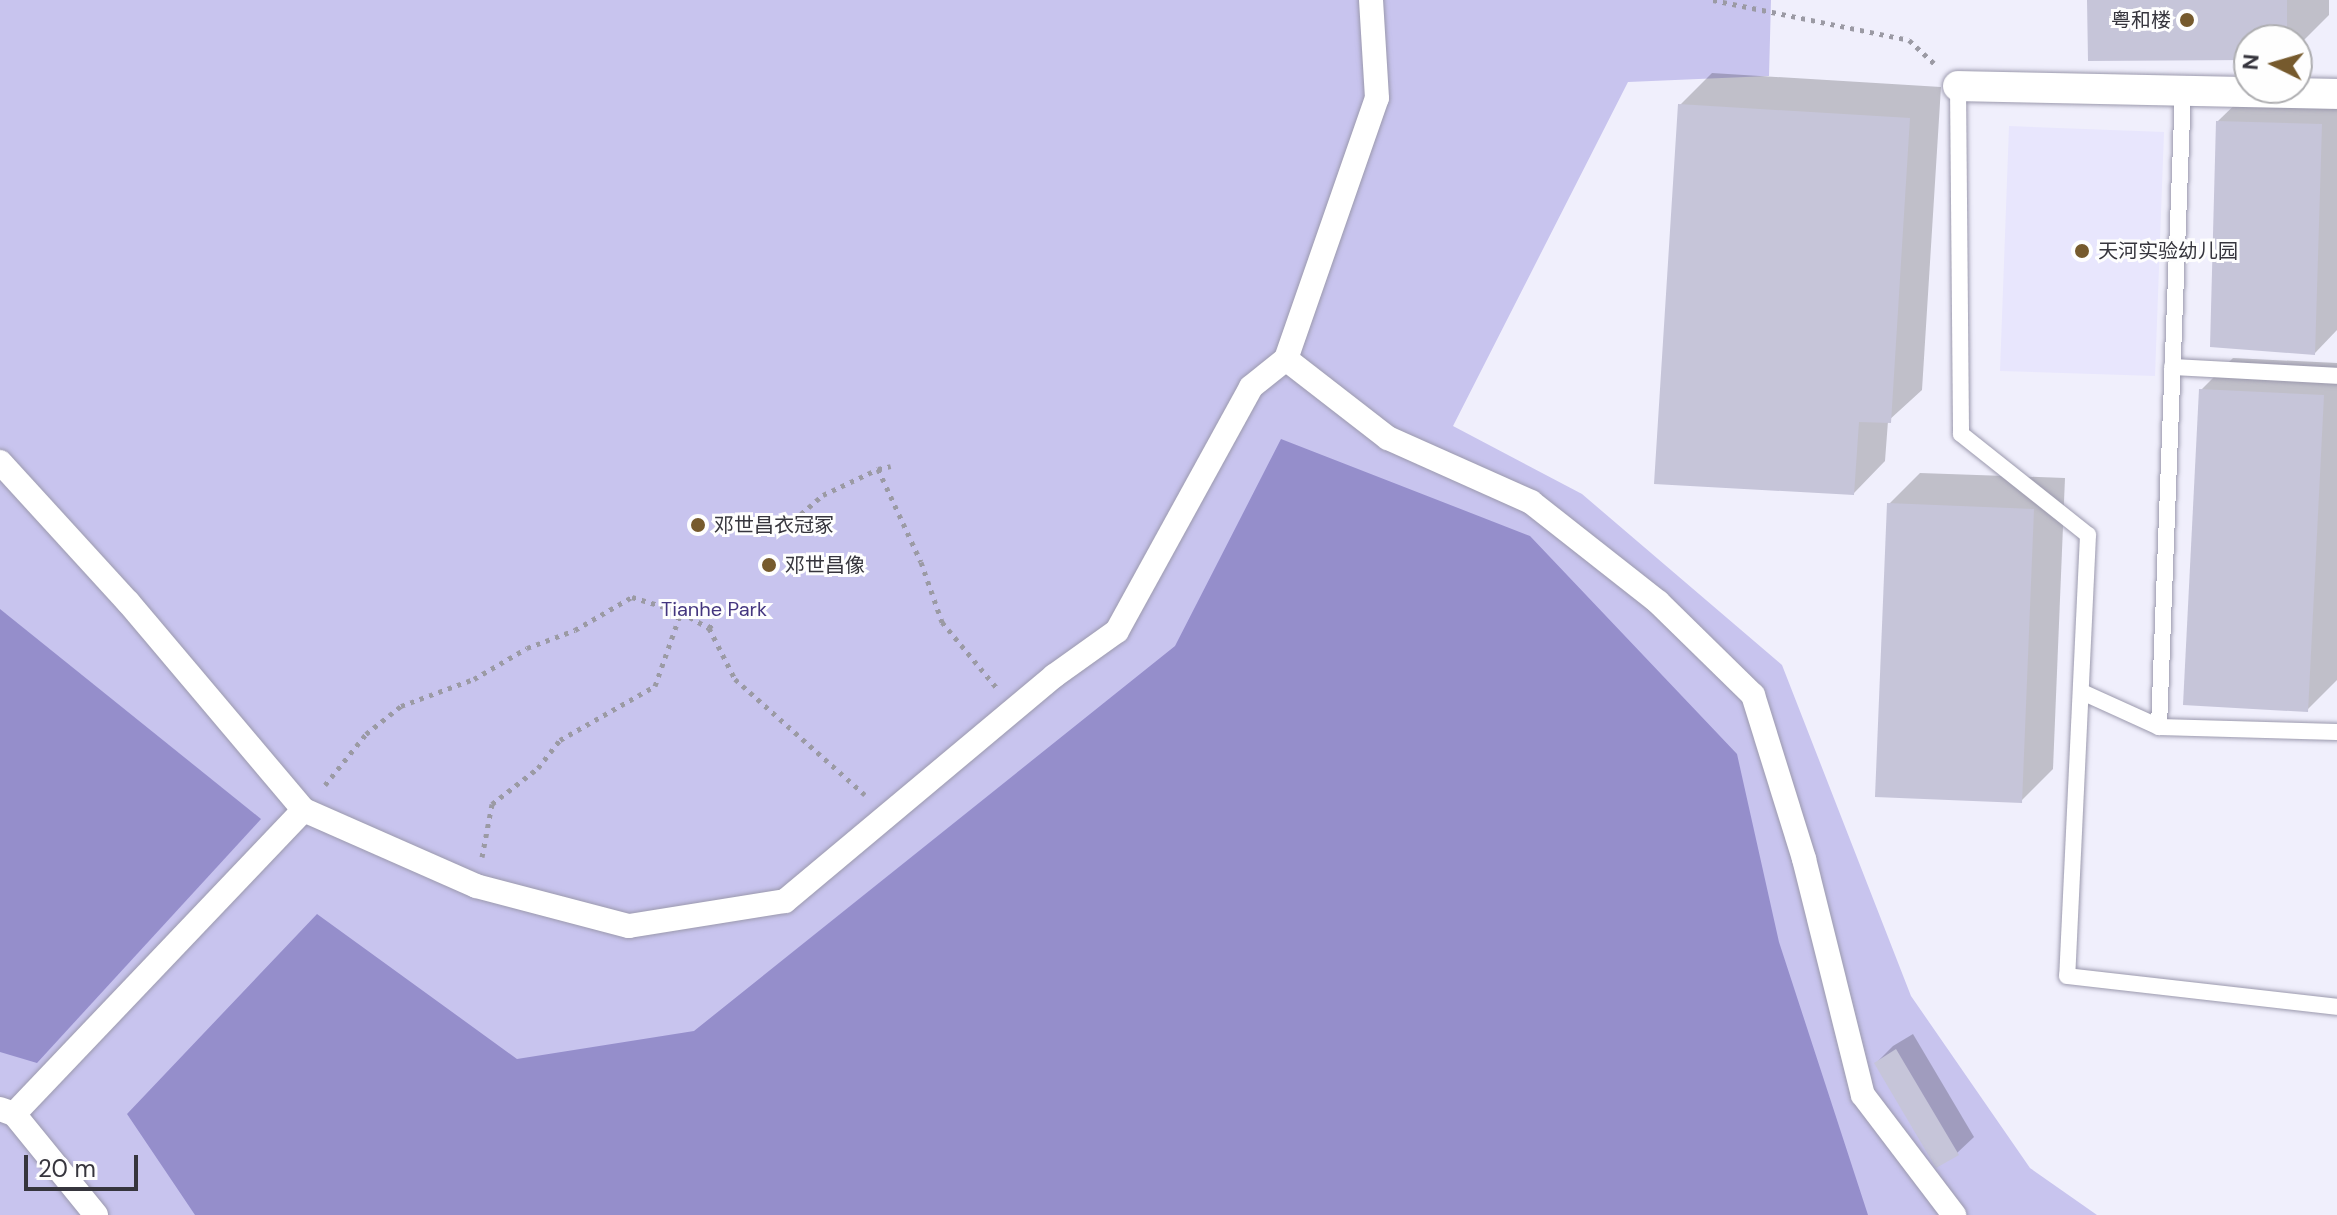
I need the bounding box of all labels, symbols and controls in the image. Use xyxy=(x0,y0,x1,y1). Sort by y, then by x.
place label: 粤和楼 xyxy=(2111,8,2171,32)
marker: 粤和楼 xyxy=(2178,11,2196,29)
north arrow xyxy=(2233,24,2313,104)
text: N xyxy=(2235,53,2266,71)
place label: 天河实验幼儿园 xyxy=(2098,239,2238,263)
marker: 天河实验幼儿园 xyxy=(2073,242,2091,260)
place label: 邓世昌衣冠冢 xyxy=(714,513,834,537)
marker: 邓世昌衣冠冢 xyxy=(689,516,707,534)
place label: 邓世昌像 xyxy=(785,553,865,577)
marker: 邓世昌像 xyxy=(760,556,778,574)
park label: Tianhe Park xyxy=(661,597,767,621)
scale bar xyxy=(28,1139,142,1189)
text: 20 m xyxy=(38,1153,96,1184)

